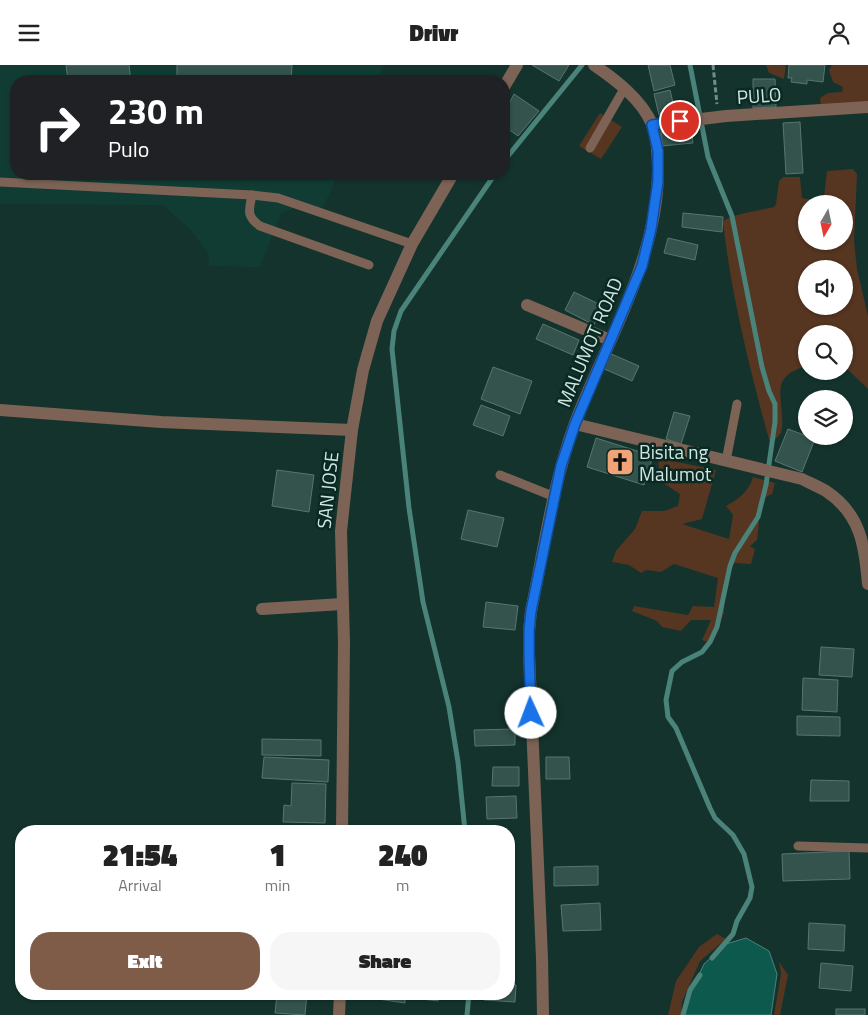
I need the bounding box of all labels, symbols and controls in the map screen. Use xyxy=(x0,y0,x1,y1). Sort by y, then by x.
text: Drivr xyxy=(410,16,458,50)
icon: menu xyxy=(15,19,43,47)
icon: person xyxy=(825,19,853,47)
street label: PULO xyxy=(736,79,782,111)
text: 230 m xyxy=(108,84,204,138)
icon: right xyxy=(25,95,90,160)
pin xyxy=(659,100,701,142)
icon: arrive xyxy=(666,107,694,135)
text: Pulo xyxy=(108,132,149,166)
north arrow xyxy=(798,195,852,250)
map controls xyxy=(798,195,853,445)
button: sound xyxy=(798,260,853,315)
street label: MALUMOT ROAD xyxy=(549,273,629,411)
button: search xyxy=(798,325,853,380)
button: layers xyxy=(798,390,853,445)
place label: Bisita ng Malumot xyxy=(639,437,712,488)
church icon: Bisita ng Malumot xyxy=(605,447,635,477)
street label: SAN JOSE xyxy=(309,450,345,530)
position arrow xyxy=(504,686,556,738)
text: 21:54 xyxy=(103,832,177,878)
text: 1 xyxy=(269,832,286,878)
text: 240 xyxy=(378,832,427,878)
text: Arrival xyxy=(118,873,162,897)
text: min xyxy=(265,873,290,897)
text: m xyxy=(396,873,409,897)
button: Exit xyxy=(30,932,260,990)
button: Share xyxy=(270,932,500,990)

